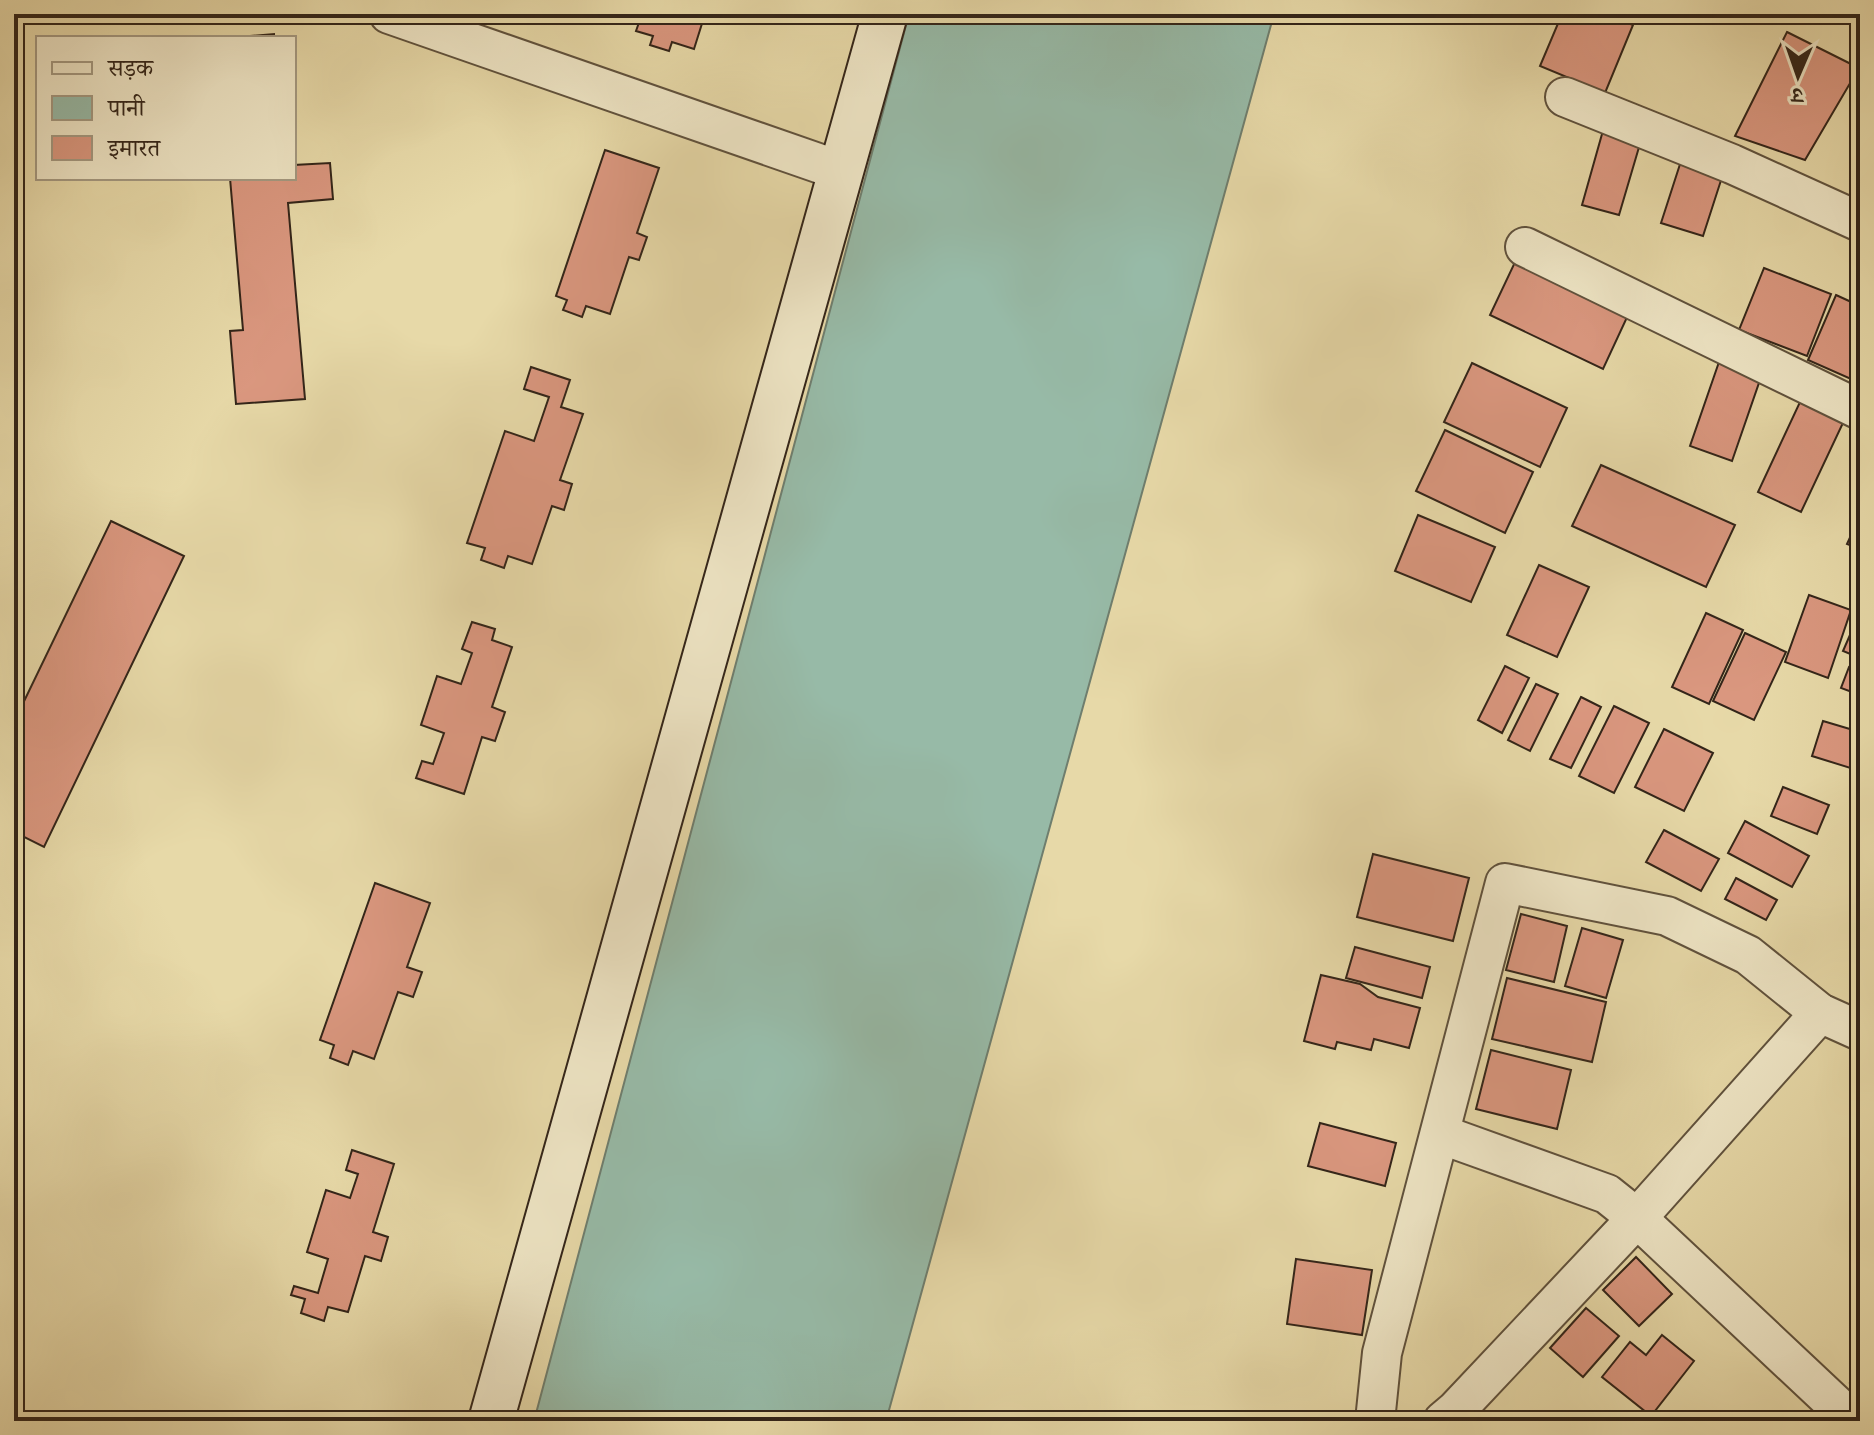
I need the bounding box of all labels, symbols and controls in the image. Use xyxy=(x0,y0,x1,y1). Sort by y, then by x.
legend xyxy=(36,36,296,180)
north arrow xyxy=(1758,36,1838,116)
text: सड़क xyxy=(107,53,155,84)
text: उ xyxy=(1789,81,1805,109)
text: पानी xyxy=(107,93,146,124)
text: इमारत xyxy=(107,133,161,164)

